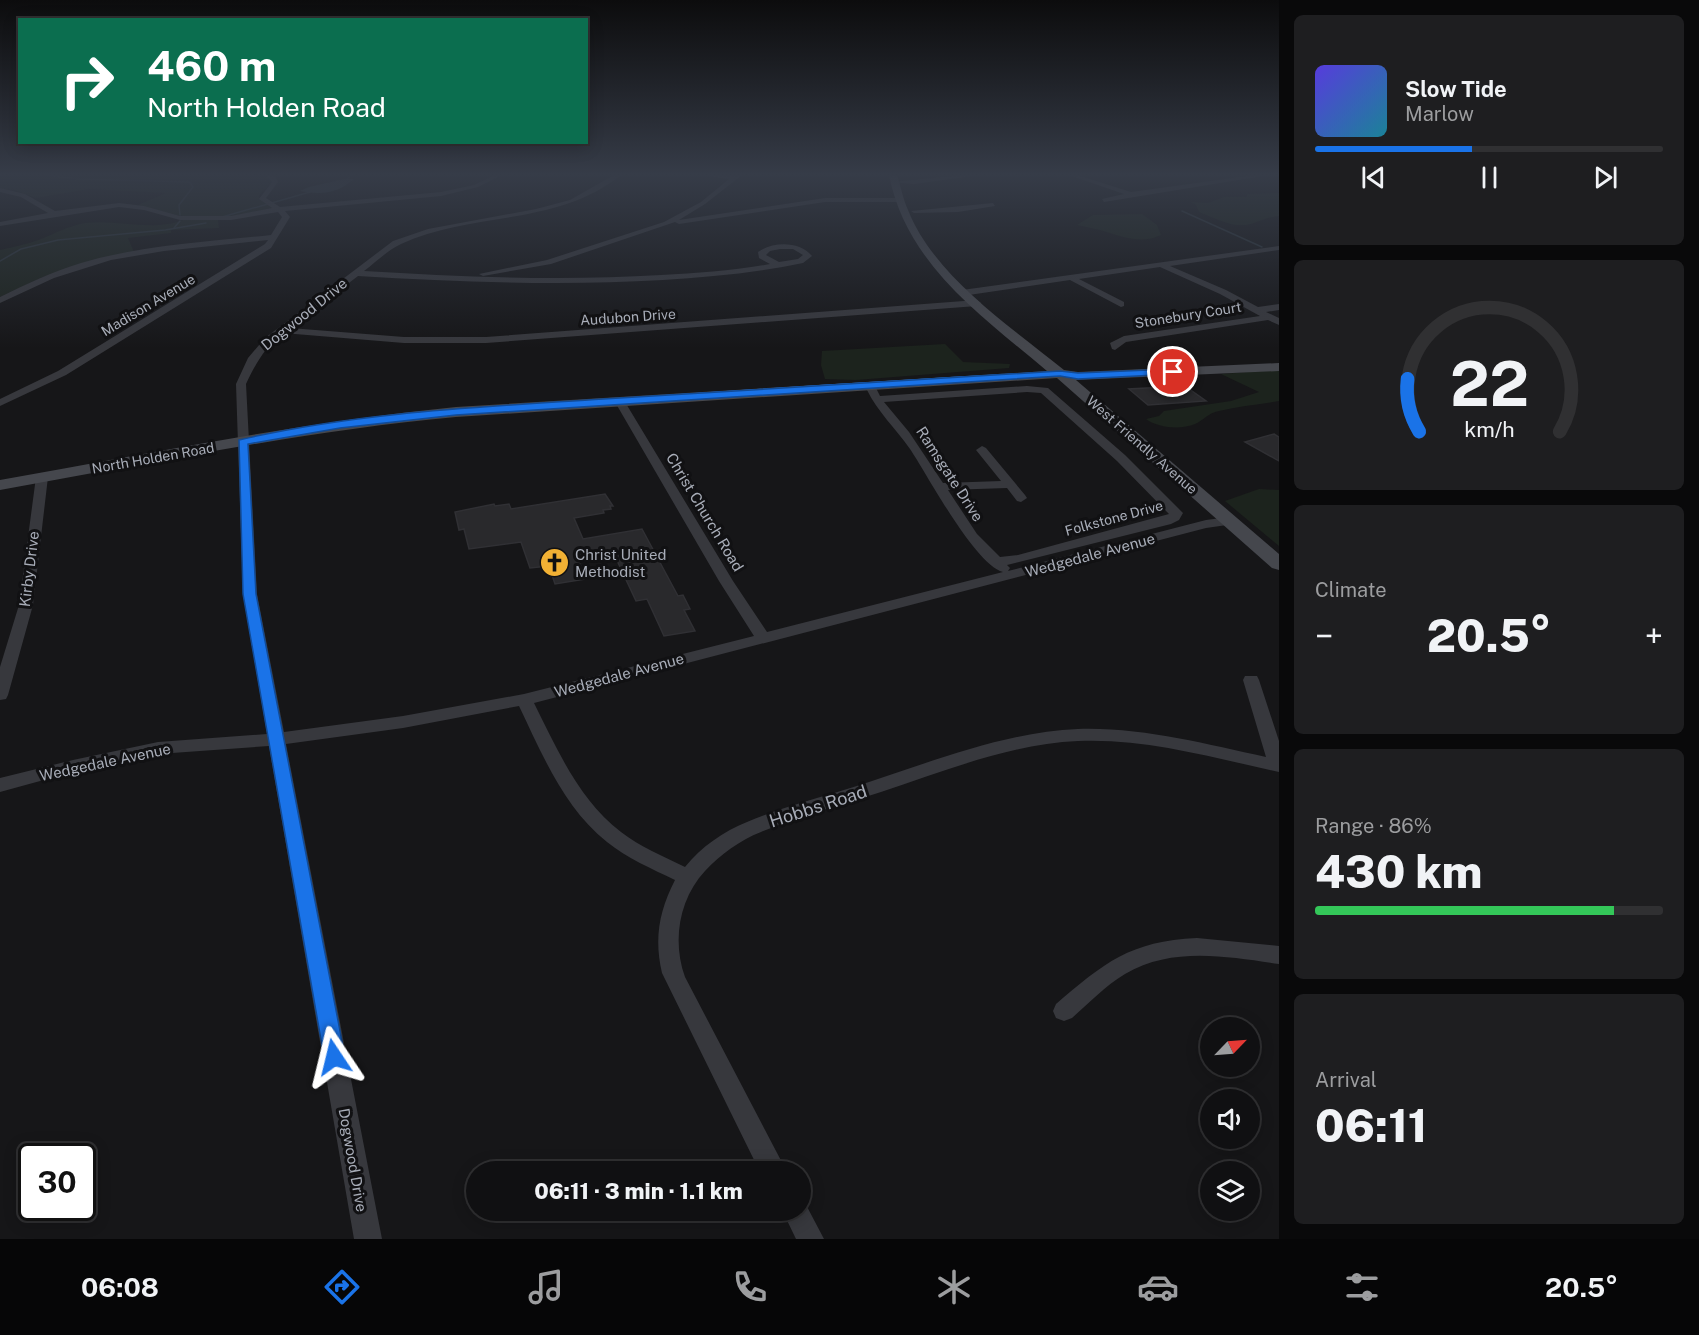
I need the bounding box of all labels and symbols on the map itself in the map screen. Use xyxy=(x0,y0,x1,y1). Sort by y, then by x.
street label: Madison Avenue xyxy=(98,271,198,339)
street label: Dogwood Drive xyxy=(258,274,350,354)
street label: Stonebury Court xyxy=(1134,299,1242,331)
street label: Audubon Drive xyxy=(580,306,676,328)
pin xyxy=(1147,346,1198,397)
street label: West Friendly Avenue xyxy=(1084,393,1200,497)
street label: Ramsgate Drive xyxy=(913,423,987,525)
street label: North Holden Road xyxy=(91,439,215,477)
street label: Christ Church Road xyxy=(663,450,747,574)
street label: Folkstone Drive xyxy=(1063,497,1165,539)
street label: Wedgedale Avenue xyxy=(1023,529,1157,581)
street label: Kirby Drive xyxy=(16,530,42,608)
place label: Christ United Methodist xyxy=(575,546,666,580)
church icon: Christ United Methodist xyxy=(538,547,570,579)
street label: Wedgedale Avenue xyxy=(552,649,686,701)
street label: Wedgedale Avenue xyxy=(38,740,172,784)
street label: Hobbs Road xyxy=(767,780,869,832)
north arrow xyxy=(1200,1017,1260,1077)
position arrow xyxy=(302,1025,366,1089)
street label: Dogwood Drive xyxy=(335,1107,371,1213)
speed limit sign: 30 xyxy=(18,1143,96,1221)

